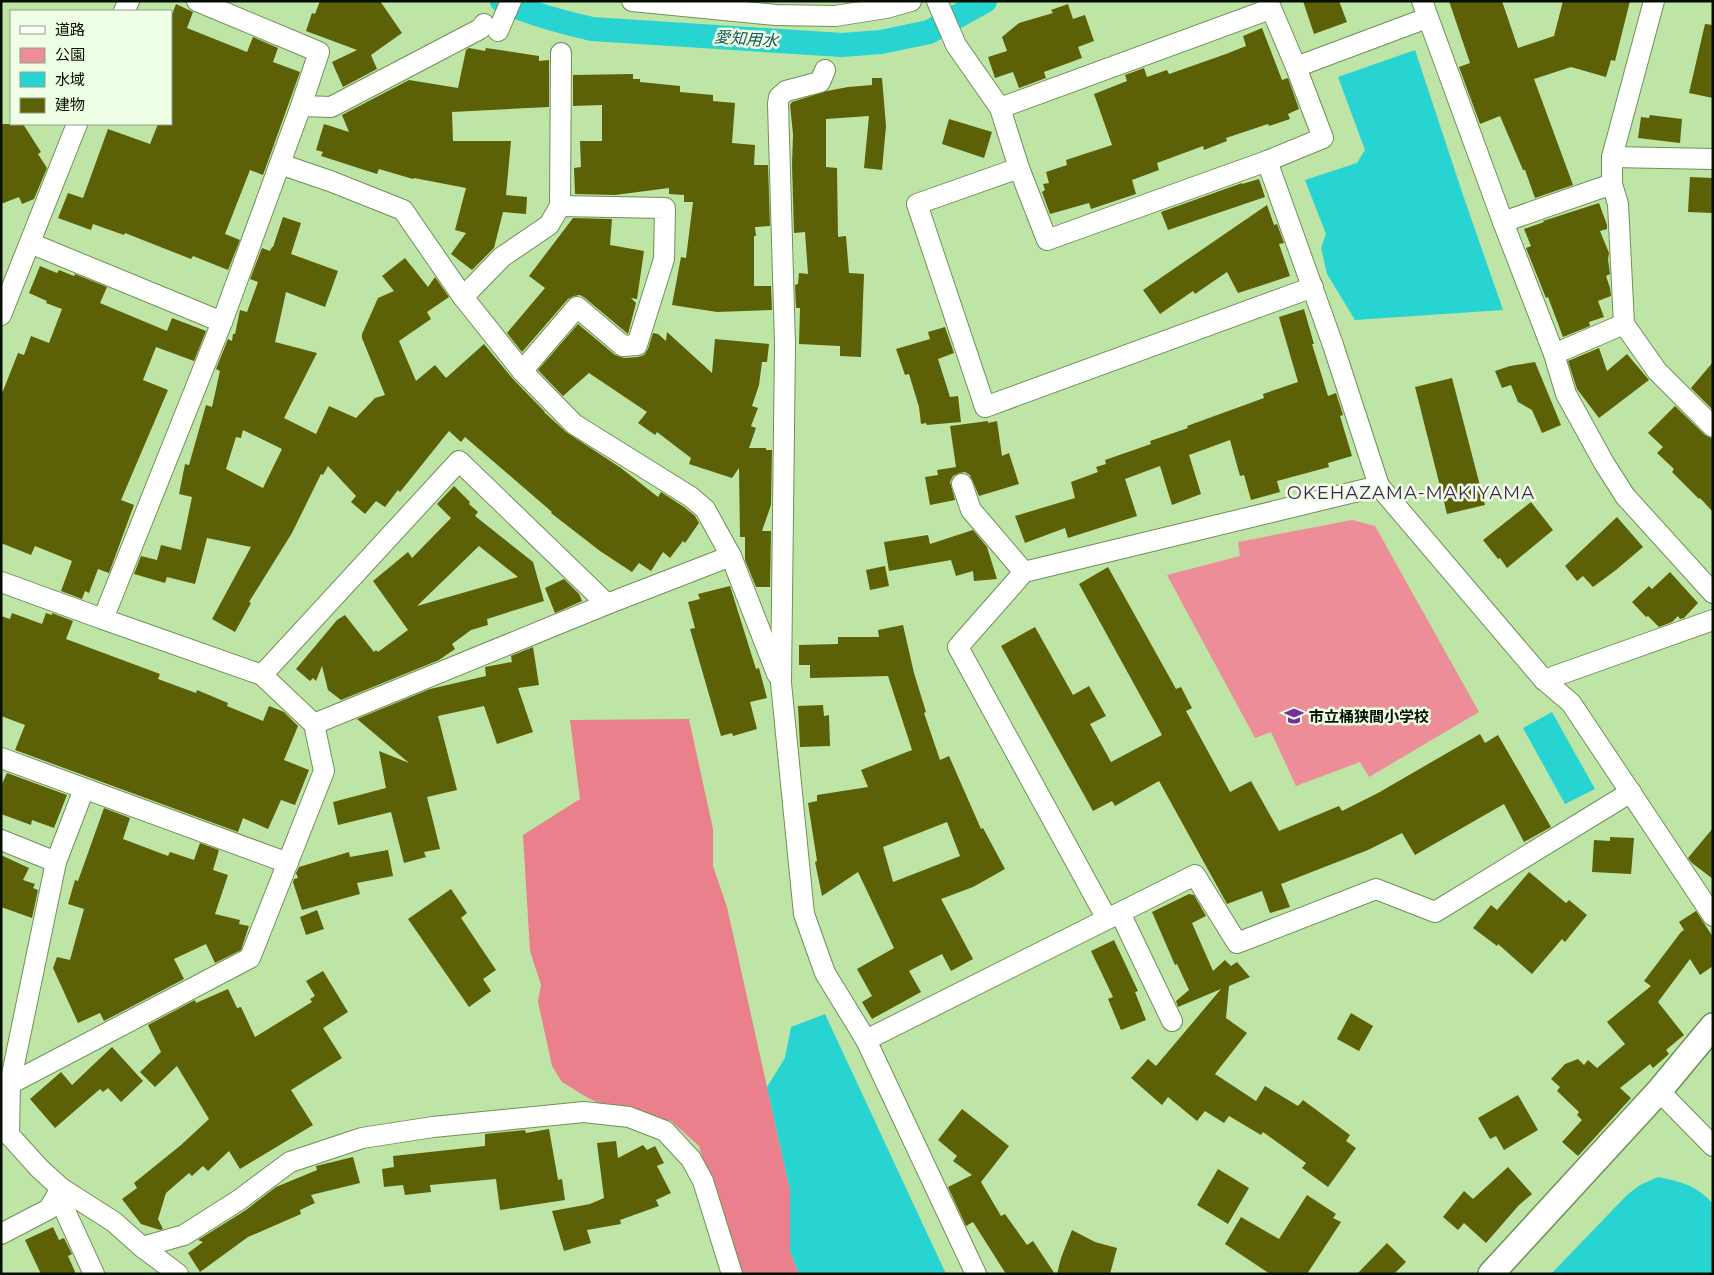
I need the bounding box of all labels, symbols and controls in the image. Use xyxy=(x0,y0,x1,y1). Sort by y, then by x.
legend xyxy=(10,10,172,125)
text: 道路 xyxy=(55,20,85,39)
water label: 愛知用水 xyxy=(713,27,781,51)
text: 公園 xyxy=(55,45,85,64)
text: 水域 xyxy=(55,70,85,89)
text: 建物 xyxy=(55,95,85,114)
district label: OKEHAZAMA-MAKIYAMA xyxy=(1287,482,1535,504)
school or university icon: 市立桶狭間小学校 xyxy=(1283,705,1305,727)
place label: 市立桶狭間小学校 xyxy=(1309,707,1429,726)

